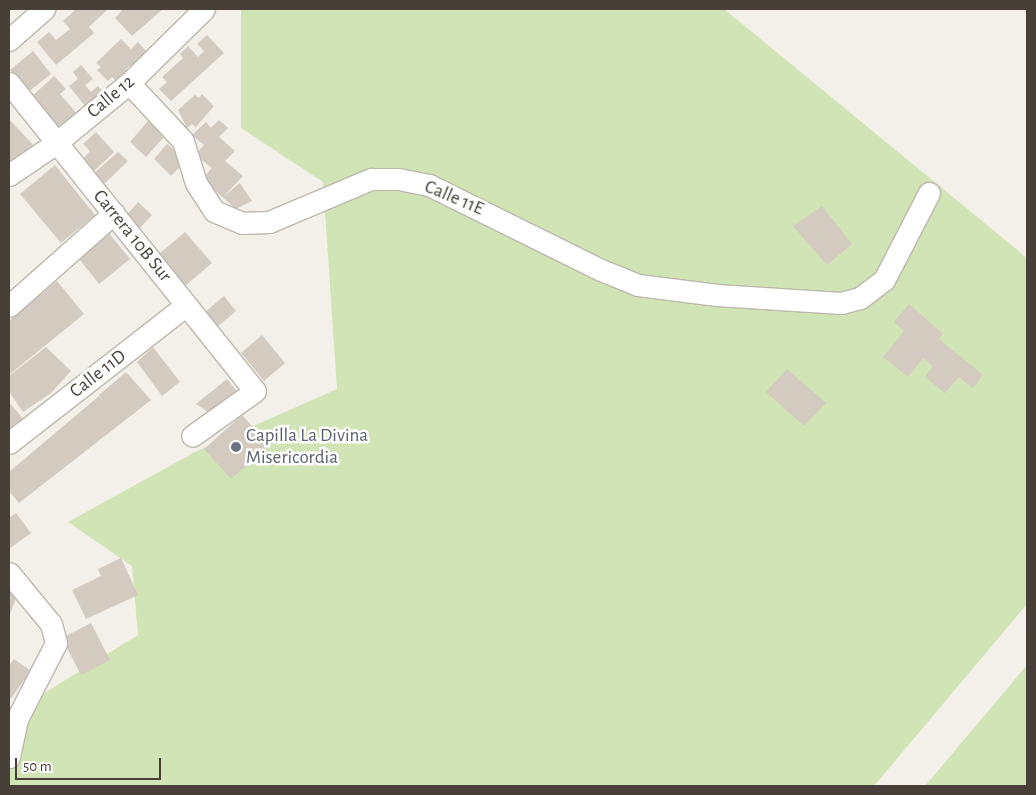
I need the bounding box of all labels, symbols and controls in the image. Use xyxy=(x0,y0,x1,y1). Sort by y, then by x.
street label: Calle 12 xyxy=(83,71,139,123)
street label: Calle 11E xyxy=(421,175,487,221)
street label: Carrera 10B Sur xyxy=(88,185,176,287)
street label: Calle 11D xyxy=(65,345,131,403)
place label: Capilla La Divina Misericordia xyxy=(246,425,368,469)
marker: Capilla La Divina Misericordia xyxy=(230,441,242,453)
scale bar xyxy=(18,748,164,780)
text: 50 m xyxy=(23,759,52,774)

